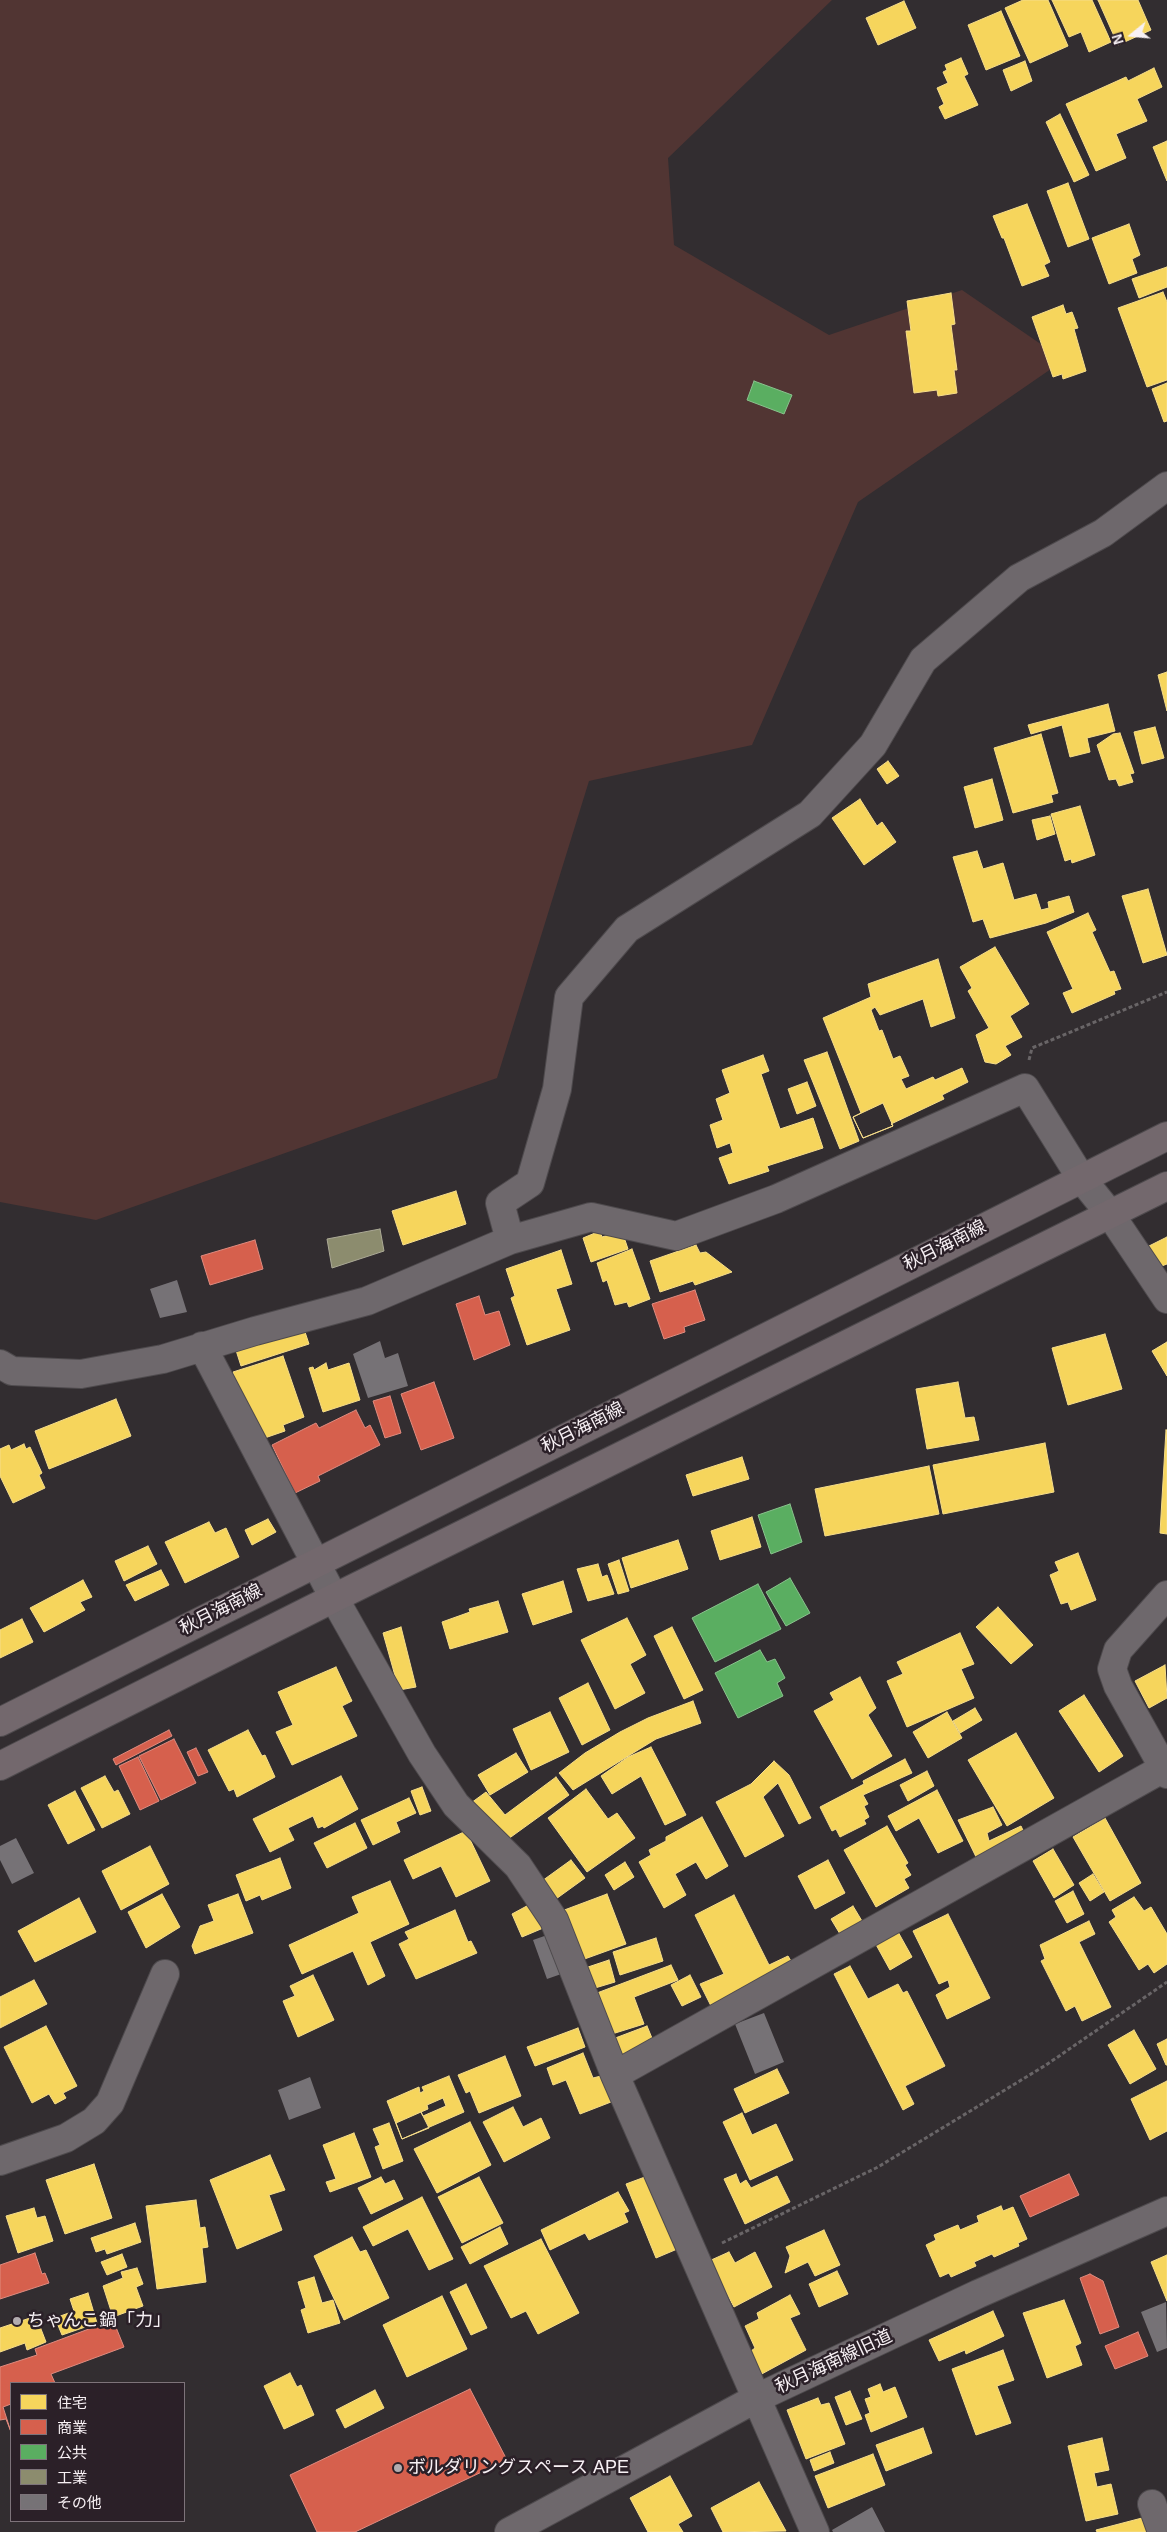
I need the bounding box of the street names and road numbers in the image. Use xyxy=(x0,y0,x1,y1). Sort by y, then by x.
street label: 秋月海南線 xyxy=(900,1216,990,1276)
street label: 秋月海南線 xyxy=(538,1398,628,1458)
street label: 秋月海南線 xyxy=(176,1580,266,1640)
street label: 秋月海南線旧道 xyxy=(772,2326,896,2398)

